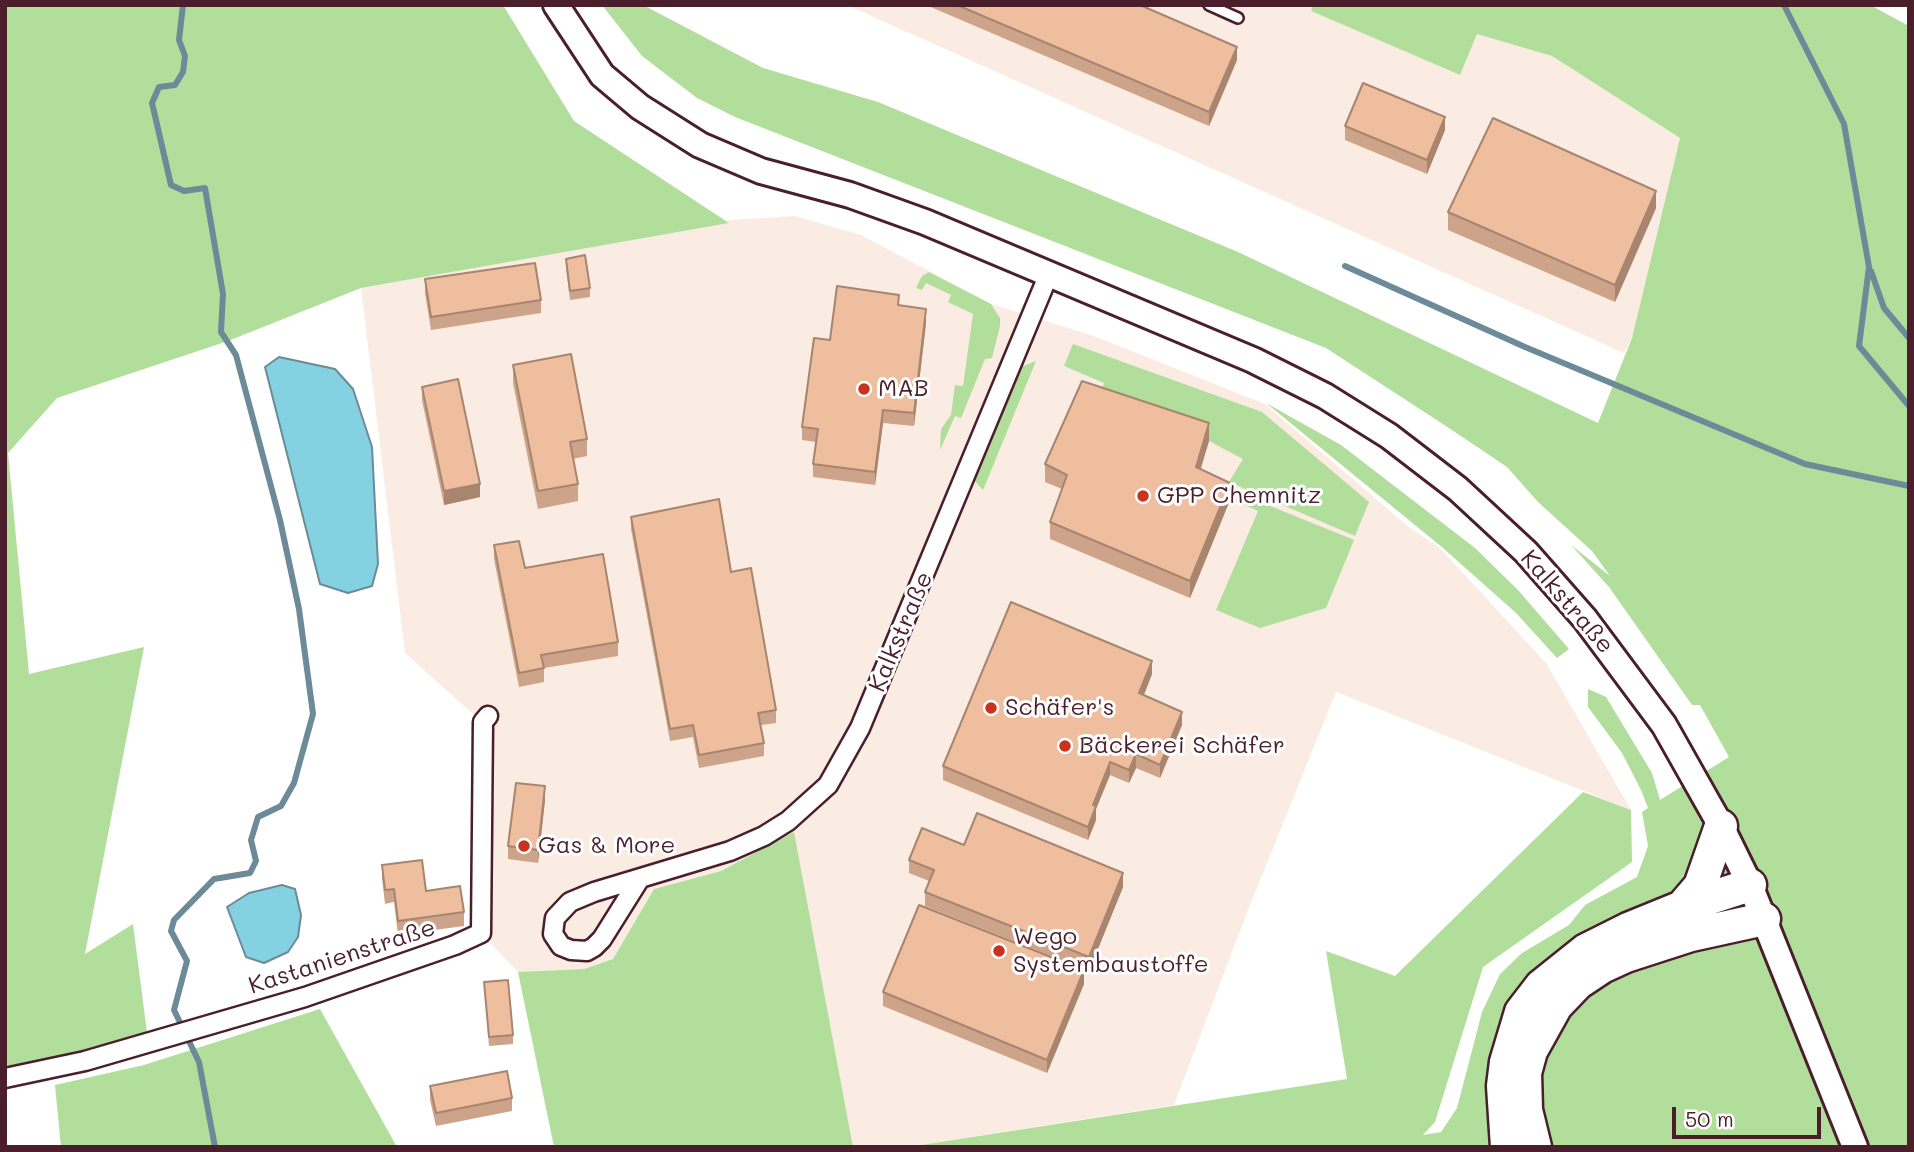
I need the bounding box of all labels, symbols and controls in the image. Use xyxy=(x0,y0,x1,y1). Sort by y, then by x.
place label: MAB xyxy=(878,375,929,403)
marker: MAB xyxy=(856,381,872,397)
place label: GPP Chemnitz xyxy=(1157,482,1321,510)
marker: GPP Chemnitz xyxy=(1135,488,1151,504)
street label: Kalkstraße xyxy=(1514,544,1620,660)
street label: Kalkstraße xyxy=(863,568,939,696)
place label: Schäfer's xyxy=(1005,694,1114,722)
marker: Schäfer's xyxy=(983,700,999,716)
place label: Bäckerei Schäfer xyxy=(1079,732,1285,760)
marker: Bäckerei Schäfer xyxy=(1057,738,1073,754)
place label: Gas & More xyxy=(538,832,675,860)
marker: Gas & More xyxy=(516,838,532,854)
street label: Kastanienstraße xyxy=(245,913,439,1001)
place label: Wego Systembaustoffe xyxy=(1013,923,1209,979)
marker: Wego Systembaustoffe xyxy=(991,943,1007,959)
scale bar xyxy=(1676,1092,1825,1136)
text: 50 m xyxy=(1685,1105,1734,1132)

